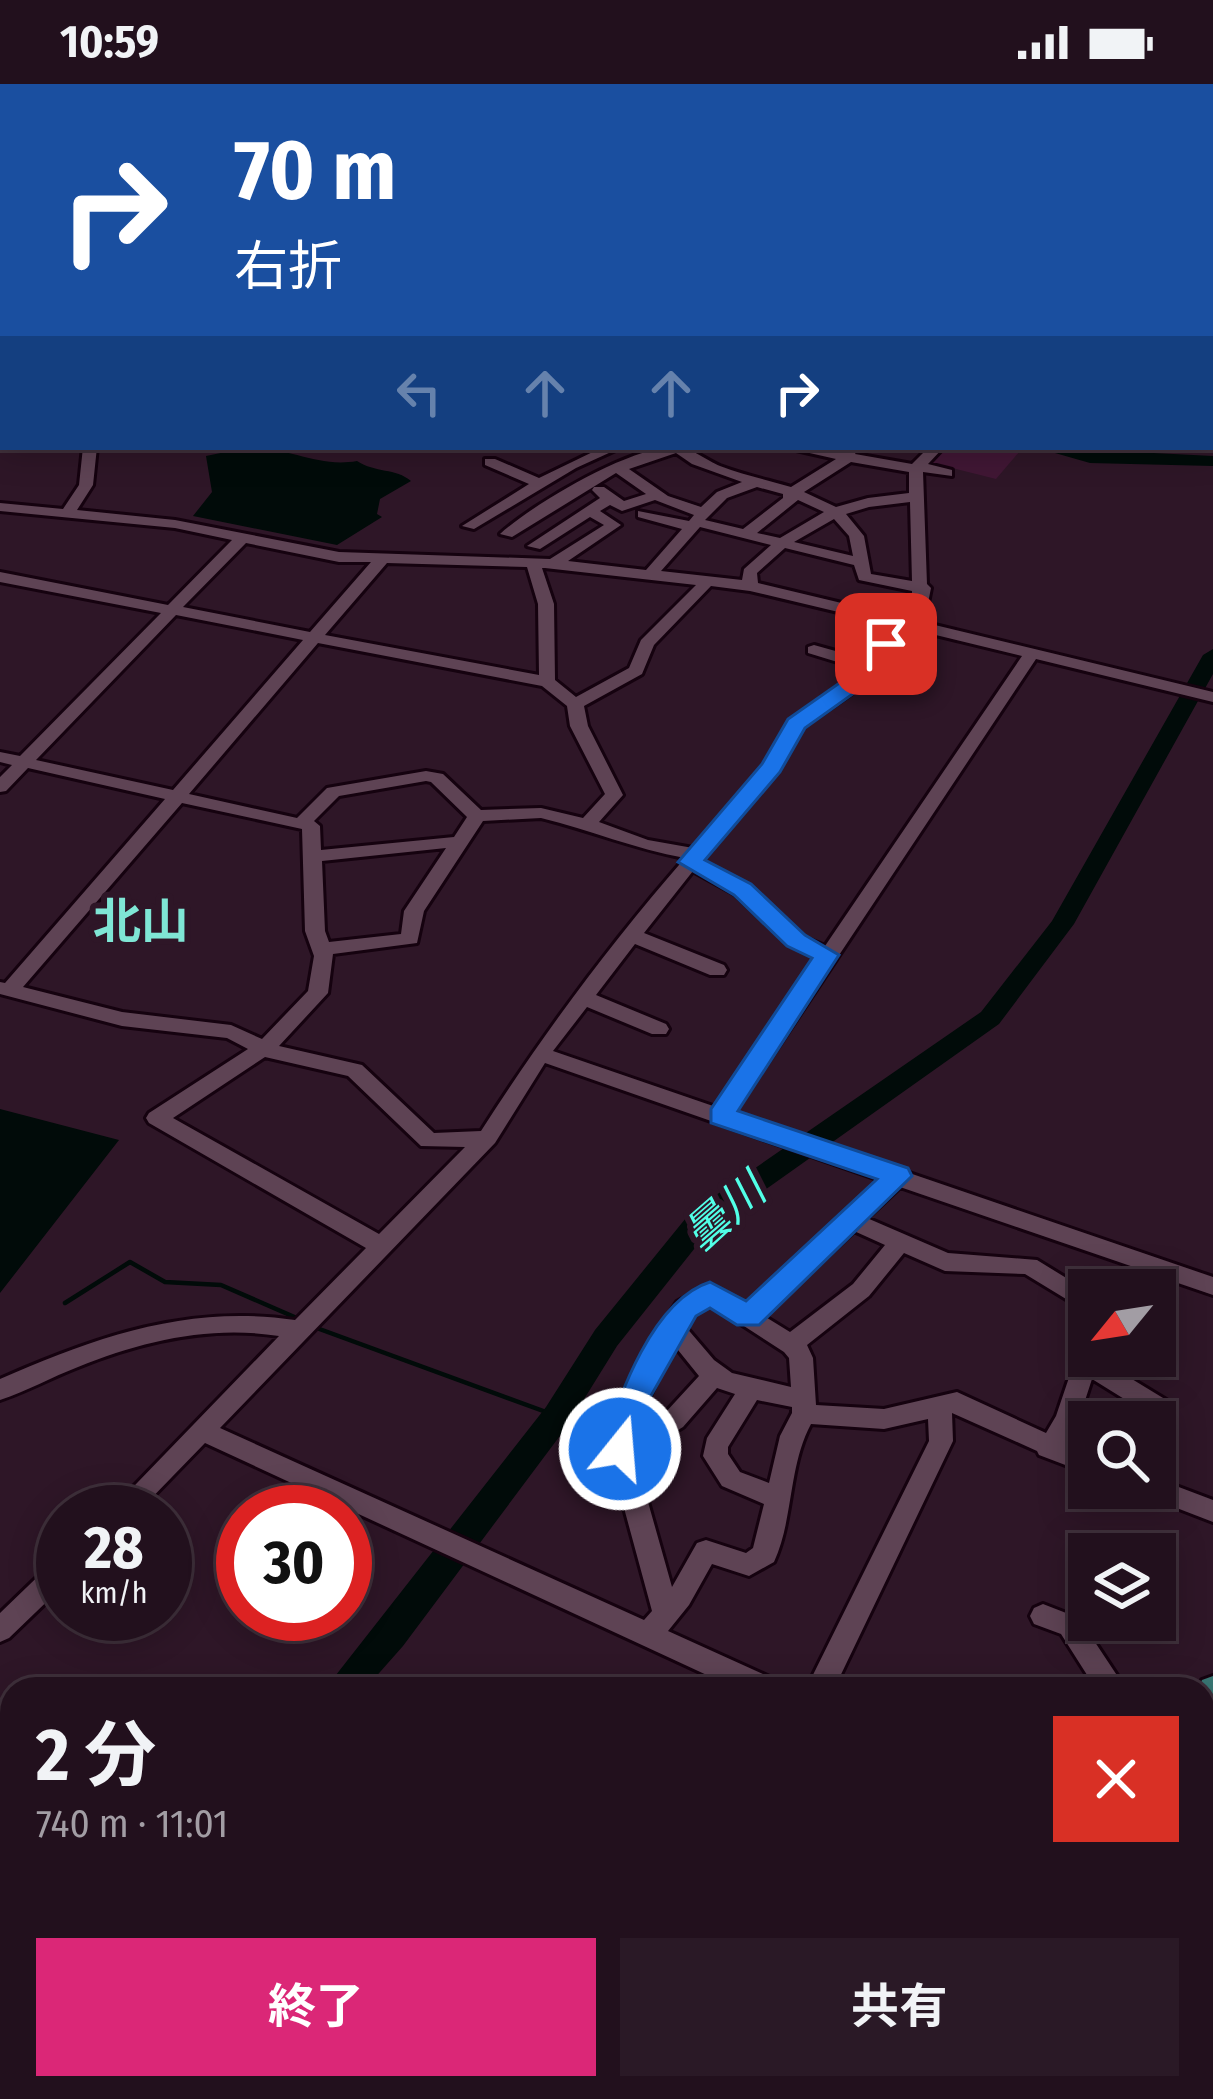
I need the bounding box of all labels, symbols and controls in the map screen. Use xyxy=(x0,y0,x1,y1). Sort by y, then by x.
text: 10:59 xyxy=(60,15,159,69)
text: 70 m xyxy=(234,120,396,221)
icon: right xyxy=(36,132,192,288)
text: 右折 xyxy=(234,235,342,299)
icon: left xyxy=(386,360,452,426)
icon: ahead xyxy=(512,360,578,426)
icon: ahead xyxy=(638,360,704,426)
icon: right xyxy=(764,360,830,426)
pin xyxy=(835,593,937,695)
icon: arrive xyxy=(853,611,919,677)
district label: 北山 xyxy=(93,893,189,951)
water label: 曇川 xyxy=(673,1160,779,1263)
north arrow xyxy=(1068,1269,1176,1377)
map controls xyxy=(1068,1269,1176,1641)
position arrow xyxy=(557,1386,683,1512)
button: search xyxy=(1068,1401,1176,1509)
speed limit sign: 30 xyxy=(216,1485,372,1641)
text: 28 xyxy=(84,1512,144,1584)
button: layers xyxy=(1068,1533,1176,1641)
text: km/h xyxy=(81,1575,147,1611)
text: 2 分 xyxy=(36,1713,156,1799)
button: close xyxy=(1053,1716,1179,1842)
text: 740 m · 11:01 xyxy=(36,1801,228,1847)
button: 終了 xyxy=(36,1938,596,2076)
button: 共有 xyxy=(620,1938,1179,2076)

